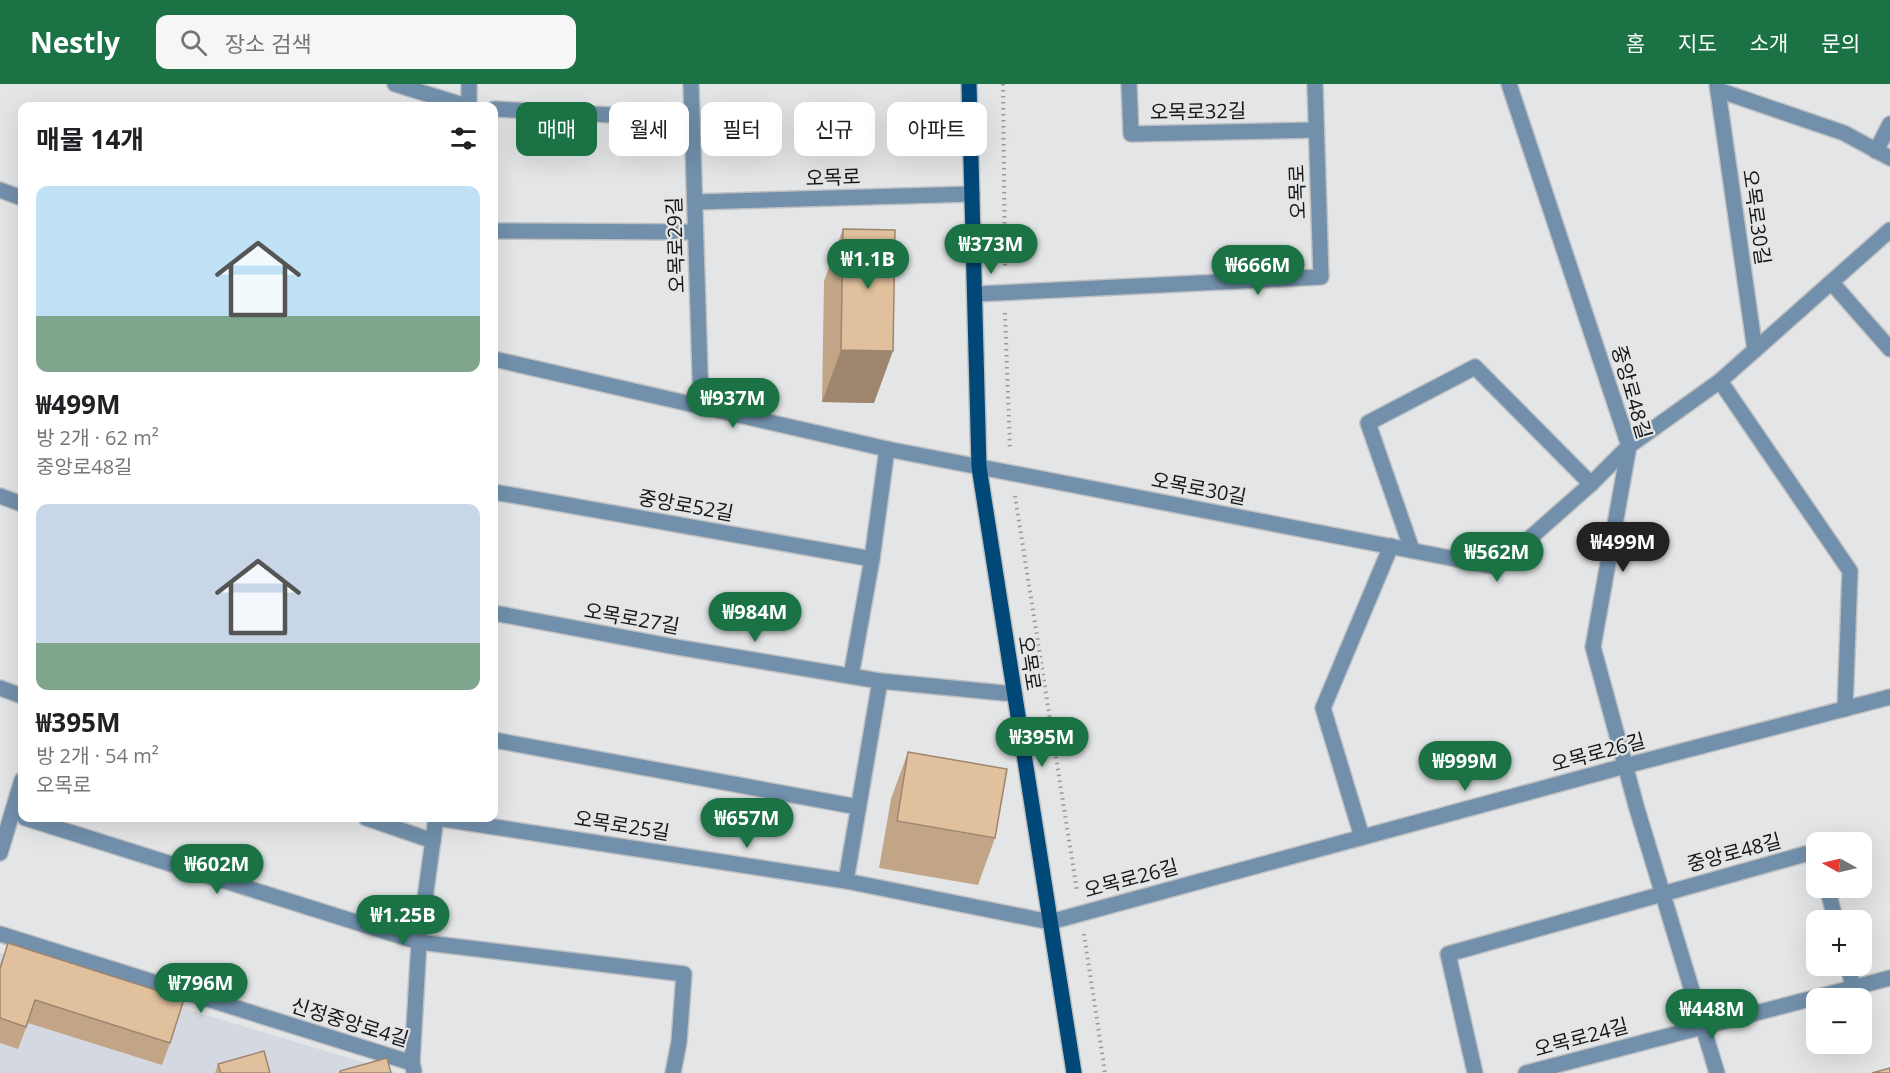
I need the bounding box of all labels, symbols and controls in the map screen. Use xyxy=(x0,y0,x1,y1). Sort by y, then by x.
search box xyxy=(156,15,576,69)
text: Nestly xyxy=(30,23,120,61)
icon: search xyxy=(177,26,210,59)
text: 장소 검색 xyxy=(225,28,312,58)
text: 홈 xyxy=(1626,29,1645,57)
text: 지도 xyxy=(1678,29,1717,57)
text: 소개 xyxy=(1750,29,1788,57)
text: 문의 xyxy=(1821,29,1860,57)
street label: 오목로32길 xyxy=(1150,97,1246,125)
chip: 매매 xyxy=(516,102,597,156)
chip: 월세 xyxy=(609,102,689,156)
chip: 필터 xyxy=(701,102,782,156)
chip: 신규 xyxy=(794,102,875,156)
chip: 아파트 xyxy=(887,102,987,156)
text: 매물 14개 xyxy=(36,121,144,157)
icon: filters xyxy=(447,122,480,155)
street label: 오목로 xyxy=(805,163,861,191)
street label: 오목로 xyxy=(1283,164,1311,220)
street label: 오목로30길 xyxy=(1737,167,1777,267)
street label: 오목로29길 xyxy=(660,196,690,294)
pin: ₩373M xyxy=(949,224,1033,275)
icon: home xyxy=(204,225,312,333)
text: ₩373M xyxy=(959,230,1023,257)
pin: ₩1.1B xyxy=(826,239,910,290)
text: ₩1.1B xyxy=(841,245,895,272)
pin: ₩666M xyxy=(1216,245,1300,296)
text: ₩666M xyxy=(1226,251,1290,278)
street label: 중앙로48길 xyxy=(1606,342,1658,442)
pin: ₩937M xyxy=(691,378,775,429)
text: ₩937M xyxy=(701,384,765,411)
text: ₩499M xyxy=(36,386,120,422)
text: 방 2개 · 62 m² xyxy=(36,424,159,451)
text: 중앙로48길 xyxy=(36,453,132,480)
street label: 오목로30길 xyxy=(1149,466,1249,510)
street label: 중앙로52길 xyxy=(636,483,736,527)
pin: ₩499M xyxy=(1581,522,1665,573)
text: ₩499M xyxy=(1591,528,1655,555)
pin: ₩562M xyxy=(1455,532,1539,583)
text: ₩562M xyxy=(1465,538,1529,565)
icon: home xyxy=(204,543,312,651)
pin: ₩984M xyxy=(713,592,797,643)
street label: 오목로27길 xyxy=(582,596,682,640)
text: ₩984M xyxy=(723,598,787,625)
street label: 오목로 xyxy=(1012,634,1048,692)
text: ₩395M xyxy=(36,704,120,740)
pin: ₩395M xyxy=(1000,717,1084,768)
text: ₩395M xyxy=(1010,723,1074,750)
street label: 오목로26길 xyxy=(1548,726,1648,778)
pin: ₩999M xyxy=(1423,741,1507,792)
text: 방 2개 · 54 m² xyxy=(36,742,159,769)
text: ₩999M xyxy=(1433,747,1497,774)
text: 오목로 xyxy=(36,771,91,798)
pin: ₩657M xyxy=(705,798,789,849)
street label: 오목로25길 xyxy=(572,804,672,846)
text: ₩657M xyxy=(715,804,779,831)
street label: 중앙로48길 xyxy=(1684,826,1784,878)
north arrow xyxy=(1806,832,1872,898)
map controls xyxy=(1806,832,1872,1054)
pin: ₩602M xyxy=(175,844,259,895)
text: ₩602M xyxy=(185,850,249,877)
street label: 오목로26길 xyxy=(1081,852,1181,904)
pin: ₩1.25B xyxy=(354,895,452,946)
text: ₩1.25B xyxy=(370,901,436,928)
button: + xyxy=(1806,910,1872,976)
pin: ₩796M xyxy=(159,963,243,1014)
text: ₩796M xyxy=(169,969,233,996)
button: − xyxy=(1806,988,1872,1054)
pin: ₩448M xyxy=(1670,989,1754,1040)
street label: 신정중앙로4길 xyxy=(288,991,412,1053)
text: ₩448M xyxy=(1680,995,1744,1022)
street label: 오목로24길 xyxy=(1531,1011,1631,1063)

